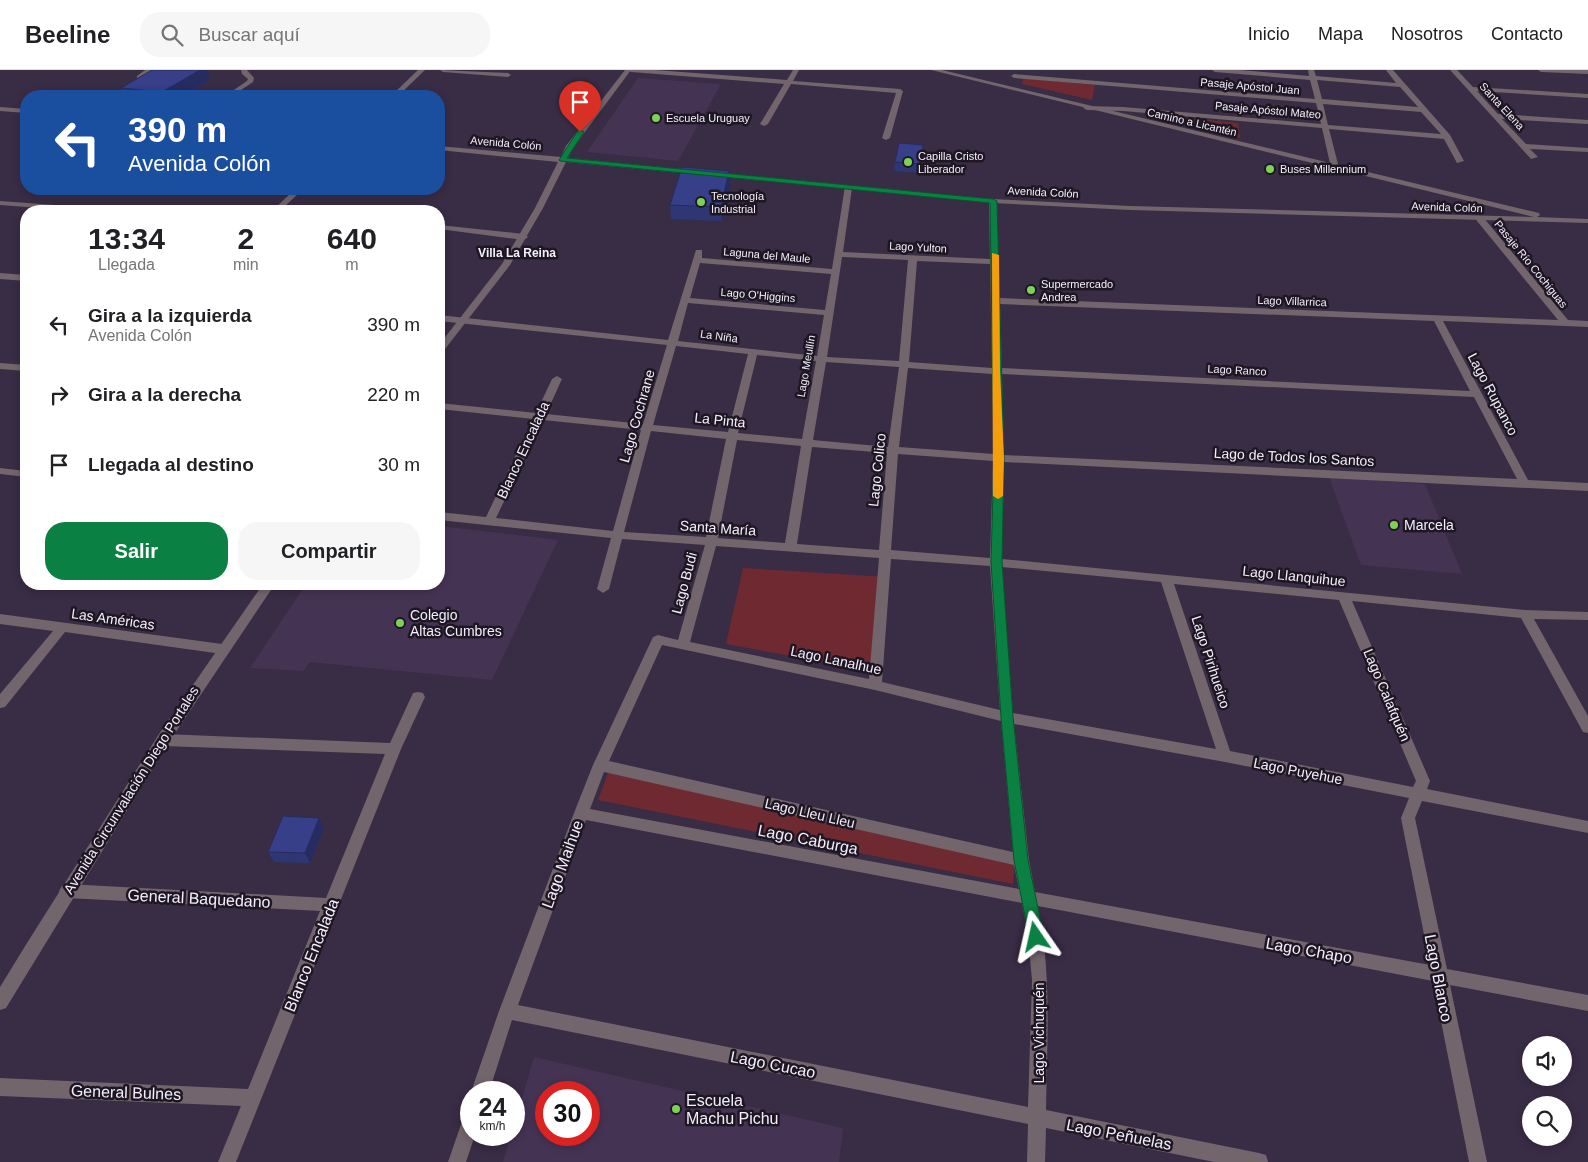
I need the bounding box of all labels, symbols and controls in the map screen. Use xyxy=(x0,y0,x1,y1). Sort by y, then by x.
search box xyxy=(140,12,490,57)
text: Beeline xyxy=(25,21,110,48)
icon: search xyxy=(158,21,186,49)
text: Buscar aquí xyxy=(198,24,300,45)
text: Inicio xyxy=(1248,24,1290,44)
text: Mapa xyxy=(1318,24,1363,44)
text: Nosotros xyxy=(1391,24,1463,44)
text: Contacto xyxy=(1491,24,1563,44)
street label: Pasaje Apóstol Juan xyxy=(1200,76,1300,96)
street label: Santa Elena xyxy=(1477,80,1527,133)
pin xyxy=(559,81,601,132)
icon: arrive xyxy=(566,88,594,116)
street label: Pasaje Apóstol Mateo xyxy=(1214,99,1322,121)
street label: Camino a Licantén xyxy=(1146,106,1238,138)
icon: left xyxy=(45,110,110,175)
text: 390 m xyxy=(128,110,227,149)
marker: Escuela Uruguay xyxy=(650,112,662,124)
place label: Escuela Uruguay xyxy=(666,112,750,124)
street label: Avenida Colón xyxy=(470,134,542,152)
place label: Capilla Cristo Liberador xyxy=(918,150,983,175)
text: Avenida Colón xyxy=(128,151,271,176)
marker: Capilla Cristo Liberador xyxy=(902,156,914,168)
marker: Buses Millennium xyxy=(1264,163,1276,175)
place label: Buses Millennium xyxy=(1280,163,1366,175)
street label: Avenida Colón xyxy=(1007,184,1079,200)
place label: Tecnología Industrial xyxy=(711,190,765,215)
marker: Tecnología Industrial xyxy=(695,196,707,208)
street label: Avenida Colón xyxy=(1411,200,1483,214)
street label: Pasaje Río Cochiguas xyxy=(1492,218,1570,310)
text: 13:34 xyxy=(88,222,165,255)
text: 2 xyxy=(237,222,254,255)
text: 640 xyxy=(327,222,377,255)
street label: Lago Yulton xyxy=(889,239,947,255)
street label: Laguna del Maule xyxy=(723,245,811,265)
district label: Villa La Reina xyxy=(478,246,556,260)
text: Llegada xyxy=(98,256,155,273)
text: min xyxy=(233,256,259,273)
text: m xyxy=(345,256,358,273)
place label: Supermercado Andrea xyxy=(1041,278,1113,303)
marker: Supermercado Andrea xyxy=(1025,284,1037,296)
street label: Lago O'Higgins xyxy=(720,286,796,304)
street label: Lago Villarrica xyxy=(1257,294,1328,308)
text: Gira a la izquierda xyxy=(88,305,252,326)
icon: left xyxy=(45,311,73,339)
text: 390 m xyxy=(367,314,420,335)
text: Avenida Colón xyxy=(88,327,192,344)
street label: La Niña xyxy=(699,327,739,345)
street label: Lago Meullín xyxy=(795,334,817,398)
street label: Lago Rupanco xyxy=(1465,350,1522,438)
street label: Lago Ranco xyxy=(1207,362,1267,378)
street label: Lago Cochrane xyxy=(616,368,658,464)
icon: right xyxy=(45,381,73,409)
text: Gira a la derecha xyxy=(88,384,241,405)
text: 220 m xyxy=(367,384,420,405)
street label: Blanco Encalada xyxy=(494,399,553,501)
street label: La Pinta xyxy=(694,409,747,431)
street label: Lago Colico xyxy=(865,432,889,508)
street label: Lago de Todos los Santos xyxy=(1213,445,1375,469)
icon: arrive xyxy=(45,451,73,479)
text: Llegada al destino xyxy=(88,454,254,475)
text: 30 m xyxy=(378,454,420,475)
street label: Santa María xyxy=(679,517,757,539)
place label: Marcela xyxy=(1404,517,1454,533)
marker: Marcela xyxy=(1388,519,1400,531)
button: Salir xyxy=(45,522,228,580)
button: Compartir xyxy=(238,522,420,580)
street label: Lago Budi xyxy=(668,550,700,616)
street label: Lago Llanquihue xyxy=(1242,563,1347,589)
street label: Las Américas xyxy=(70,605,156,633)
place label: Colegio Altas Cumbres xyxy=(410,607,502,639)
street label: Lago Pirihueico xyxy=(1188,614,1234,711)
marker: Colegio Altas Cumbres xyxy=(394,617,406,629)
street label: Lago Lanalhue xyxy=(789,643,883,677)
street label: Lago Calafquén xyxy=(1360,646,1414,744)
street label: Avenida Circunvalación Diego Portales xyxy=(60,683,202,897)
street label: Lago Puyehue xyxy=(1252,755,1344,788)
street label: Lago Lleu Lleu xyxy=(763,795,857,831)
street label: Lago Maihue xyxy=(539,818,586,911)
street label: Lago Caburga xyxy=(757,821,859,858)
street label: General Baquedano xyxy=(127,886,271,911)
street label: Blanco Encalada xyxy=(281,896,342,1014)
position arrow xyxy=(1009,910,1061,962)
street label: Lago Blanco xyxy=(1422,933,1455,1023)
street label: Lago Chapo xyxy=(1265,935,1353,966)
street label: Lago Vichuquén xyxy=(1031,983,1047,1083)
map controls xyxy=(1522,1036,1572,1146)
button: sound xyxy=(1522,1036,1572,1086)
street label: Lago Cucao xyxy=(729,1048,817,1081)
speed limit sign: 30 xyxy=(535,1081,600,1146)
street label: General Bulnes xyxy=(71,1082,181,1103)
place label: Escuela Machu Pichu xyxy=(686,1092,779,1127)
text: 24 xyxy=(479,1093,506,1121)
button: search xyxy=(1522,1096,1572,1146)
marker: Escuela Machu Pichu xyxy=(670,1103,682,1115)
street label: Lago Peñuelas xyxy=(1065,1116,1173,1153)
text: km/h xyxy=(479,1119,506,1133)

